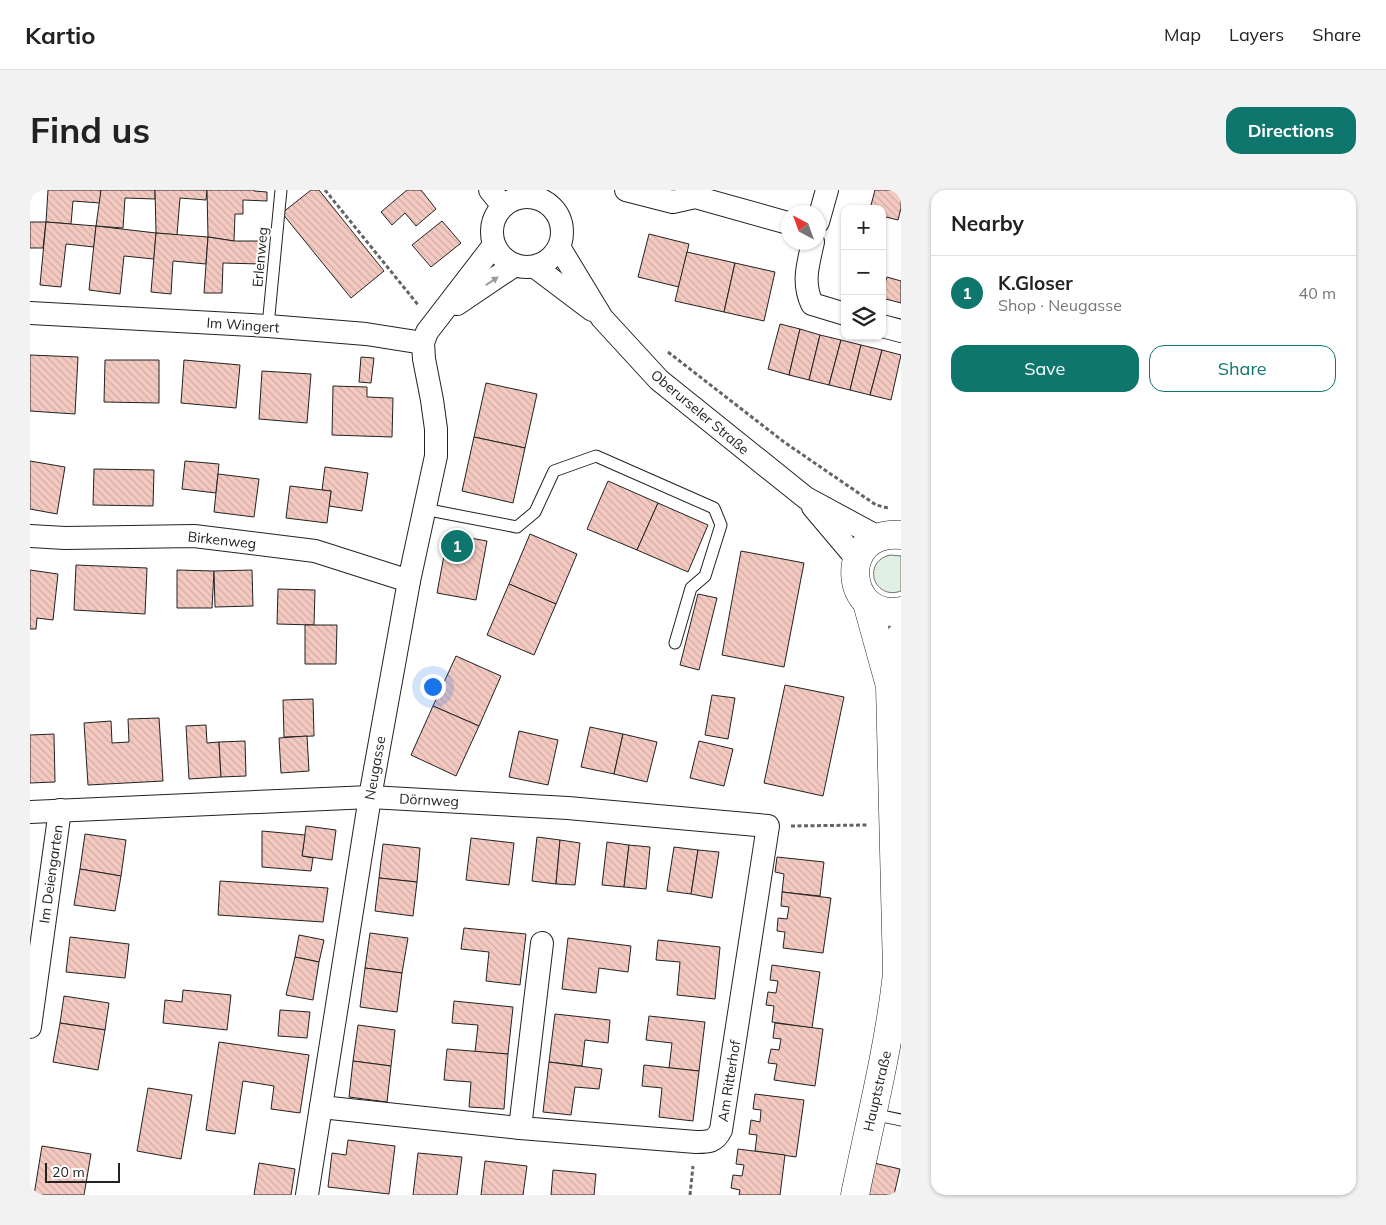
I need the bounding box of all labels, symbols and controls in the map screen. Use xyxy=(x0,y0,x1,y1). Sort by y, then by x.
text: Kartio xyxy=(25,20,96,50)
text: Map xyxy=(1164,23,1201,46)
text: Layers xyxy=(1229,23,1284,46)
text: Share xyxy=(1312,23,1361,46)
button: Directions xyxy=(1226,107,1356,154)
text: Find us xyxy=(30,108,150,152)
north arrow xyxy=(781,205,826,250)
map controls xyxy=(841,205,886,340)
button: + xyxy=(841,205,886,250)
text: Nearby xyxy=(951,210,1024,236)
street label: Erlenweg xyxy=(248,226,272,288)
button: − xyxy=(841,250,886,295)
text: K.Gloser xyxy=(998,271,1073,295)
one-way arrow xyxy=(485,276,498,285)
text: 1 xyxy=(962,283,972,303)
text: 40 m xyxy=(1299,283,1336,303)
button: layers xyxy=(841,295,886,340)
text: Shop · Neugasse xyxy=(998,295,1122,315)
street label: Im Wingert xyxy=(206,313,280,337)
button: Save xyxy=(951,345,1139,392)
button: Share xyxy=(1149,345,1336,392)
street label: Oberurseler Straße xyxy=(647,366,753,458)
street label: Birkenweg xyxy=(187,527,257,553)
pin: 1 xyxy=(441,527,473,565)
your location xyxy=(420,674,446,700)
street label: Neugasse xyxy=(361,735,389,801)
street label: Dörnweg xyxy=(399,789,459,811)
street label: Im Deiengarten xyxy=(35,823,67,925)
street label: Am Ritterhof xyxy=(714,1039,744,1123)
street label: Hauptstraße xyxy=(859,1049,895,1133)
scale bar xyxy=(45,1160,120,1183)
text: 20 m xyxy=(52,1163,85,1181)

